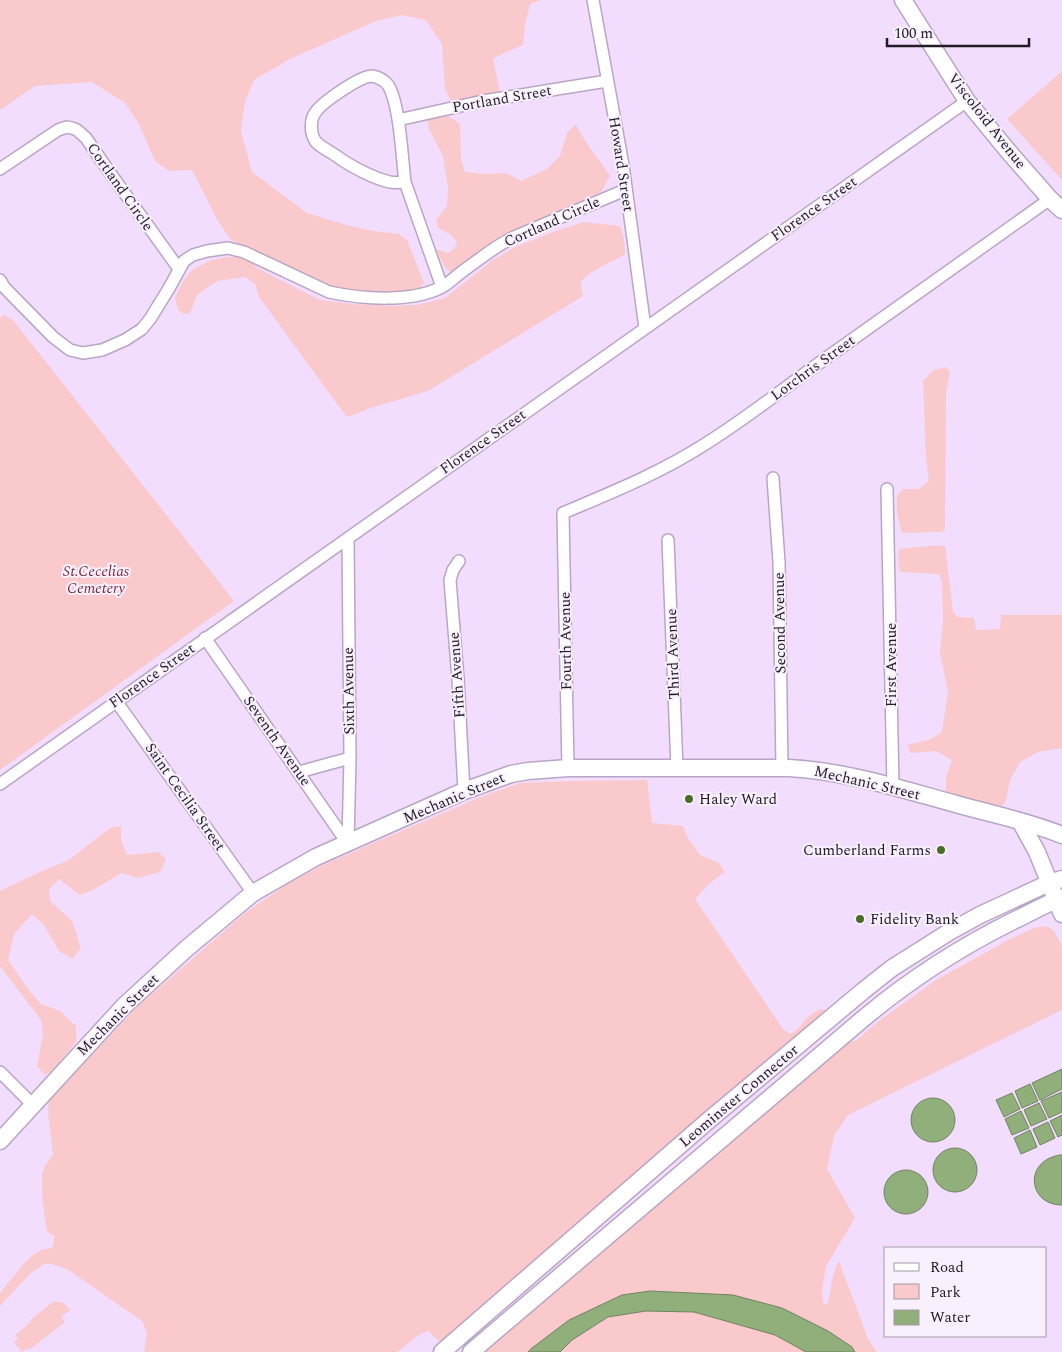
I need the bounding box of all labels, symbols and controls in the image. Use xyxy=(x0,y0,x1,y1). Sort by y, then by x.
scale bar xyxy=(887,15,1030,47)
text: 100 m xyxy=(894,22,933,45)
street label: Viscoloid Avenue xyxy=(942,68,1032,174)
street label: Portland Street xyxy=(450,79,554,119)
street label: Howard Street xyxy=(602,115,640,213)
street label: Cortland Circle xyxy=(81,138,159,236)
street label: Florence Street xyxy=(766,171,862,247)
street label: Cortland Circle xyxy=(500,190,604,254)
street label: Lorchris Street xyxy=(766,329,860,407)
street label: Florence Street xyxy=(435,404,531,480)
park label: St.Cecelias Cemetery xyxy=(63,560,130,600)
street label: Second Avenue xyxy=(768,572,792,674)
street label: Fourth Avenue xyxy=(554,592,578,690)
street label: Third Avenue xyxy=(660,608,686,700)
street label: First Avenue xyxy=(880,623,903,707)
street label: Fifth Avenue xyxy=(443,631,471,719)
street label: Florence Street xyxy=(104,638,200,714)
street label: Sixth Avenue xyxy=(337,647,361,735)
street label: Seventh Avenue xyxy=(237,691,317,791)
street label: Saint Cecilia Street xyxy=(139,738,231,856)
street label: Mechanic Street xyxy=(812,760,922,806)
street label: Mechanic Street xyxy=(400,766,508,830)
place label: Haley Ward xyxy=(699,788,777,811)
marker: Haley Ward xyxy=(683,793,695,805)
place label: Cumberland Farms xyxy=(803,839,931,862)
marker: Cumberland Farms xyxy=(935,844,947,856)
place label: Fidelity Bank xyxy=(870,908,959,931)
marker: Fidelity Bank xyxy=(854,913,866,925)
street label: Mechanic Street xyxy=(72,969,164,1061)
street label: Leominster Connector xyxy=(674,1039,804,1153)
legend xyxy=(884,1247,1047,1337)
text: Road xyxy=(930,1256,964,1279)
text: Park xyxy=(930,1281,961,1304)
text: Water xyxy=(930,1306,970,1329)

